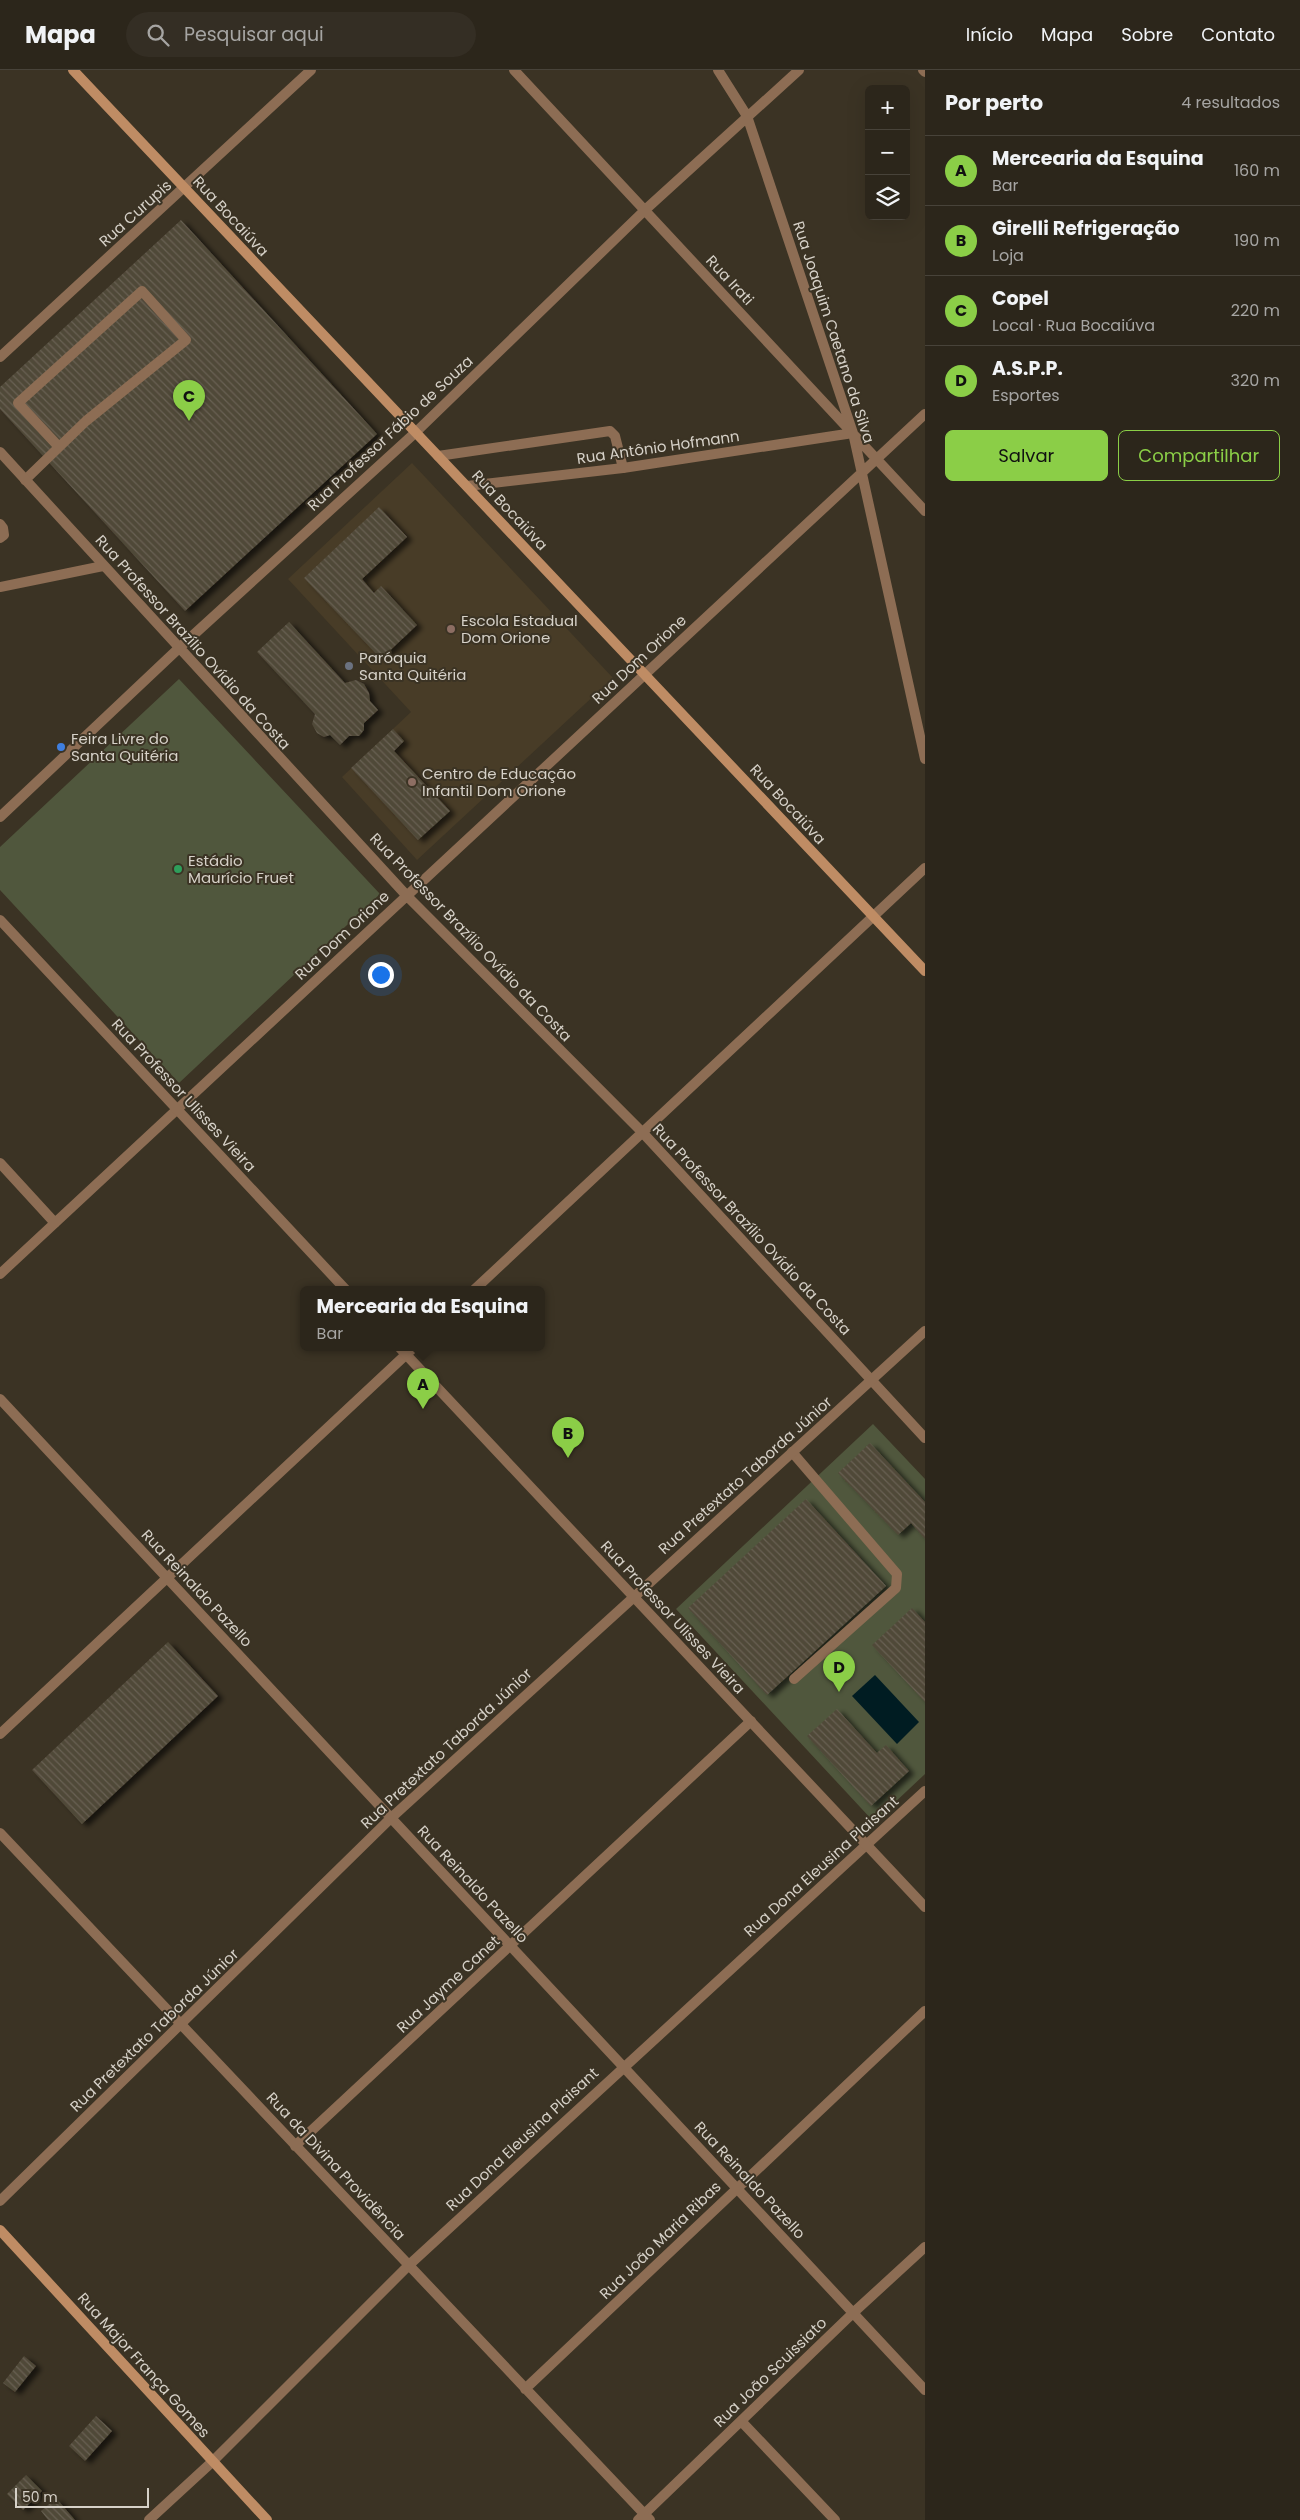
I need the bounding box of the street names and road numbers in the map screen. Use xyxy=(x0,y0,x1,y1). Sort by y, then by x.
street label: Rua Bocaiúva xyxy=(188,171,274,261)
street label: Rua Curupis xyxy=(94,175,176,251)
street label: Rua Joaquim Caetano da Silva xyxy=(788,218,880,446)
street label: Rua Irati xyxy=(701,250,759,310)
street label: Rua Professor Fábio de Souza xyxy=(303,351,477,515)
street label: Rua Antônio Hofmann xyxy=(575,425,741,469)
street label: Rua Bocaiúva xyxy=(467,465,553,555)
street label: Rua Professor Brazílio Ovídio da Costa xyxy=(91,530,295,754)
street label: Rua Dom Orione xyxy=(587,610,691,708)
street label: Rua Bocaiúva xyxy=(745,759,831,849)
street label: Rua Professor Brazílio Ovídio da Costa xyxy=(365,828,577,1046)
street label: Rua Dom Orione xyxy=(290,886,394,984)
street label: Rua Professor Ulisses Vieira xyxy=(107,1014,261,1176)
street label: Rua Professor Brazílio Ovídio da Costa xyxy=(648,1119,856,1339)
street label: Rua Pretextato Taborda Júnior xyxy=(654,1391,837,1559)
street label: Rua Reinaldo Pazello xyxy=(137,1524,257,1652)
street label: Rua Professor Ulisses Vieira xyxy=(596,1536,750,1698)
street label: Rua Pretextato Taborda Júnior xyxy=(356,1663,536,1833)
street label: Rua Dona Eleusina Plaisant xyxy=(739,1791,903,1941)
street label: Rua Reinaldo Pazello xyxy=(413,1820,533,1948)
street label: Rua Jayme Canet xyxy=(392,1931,504,2037)
street label: Rua Pretextato Taborda Júnior xyxy=(65,1943,243,2116)
street label: Rua Dona Eleusina Plaisant xyxy=(441,2063,603,2215)
street label: Rua da Divina Providência xyxy=(262,2087,410,2245)
street label: Rua Reinaldo Pazello xyxy=(690,2116,810,2244)
street label: Rua João Maria Ribas xyxy=(595,2176,726,2304)
street label: Rua Major França Gomes xyxy=(73,2288,215,2442)
street label: Rua João Scuissiato xyxy=(709,2312,831,2432)

